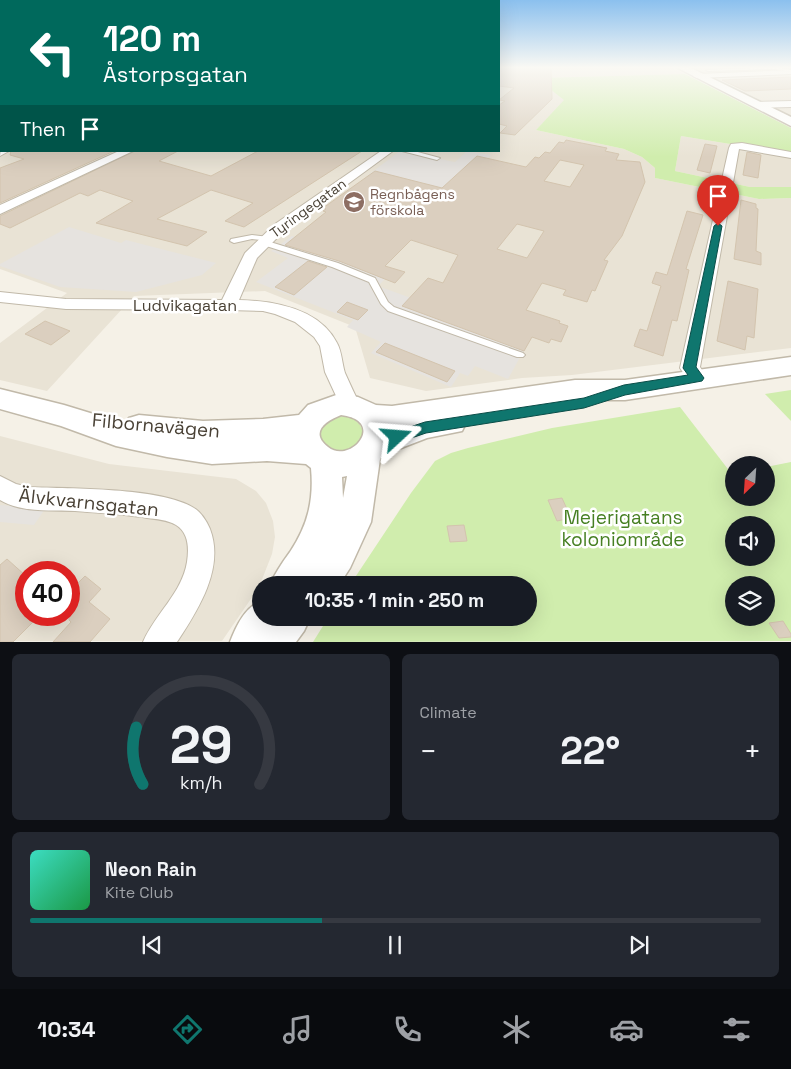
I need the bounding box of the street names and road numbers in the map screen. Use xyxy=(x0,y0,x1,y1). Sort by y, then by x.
street label: Tyringegatan xyxy=(266,174,350,242)
street label: Ludvikagatan xyxy=(133,295,237,316)
street label: Filbornavägen xyxy=(91,407,221,444)
street label: Älvkvarnsgatan xyxy=(18,483,160,522)

